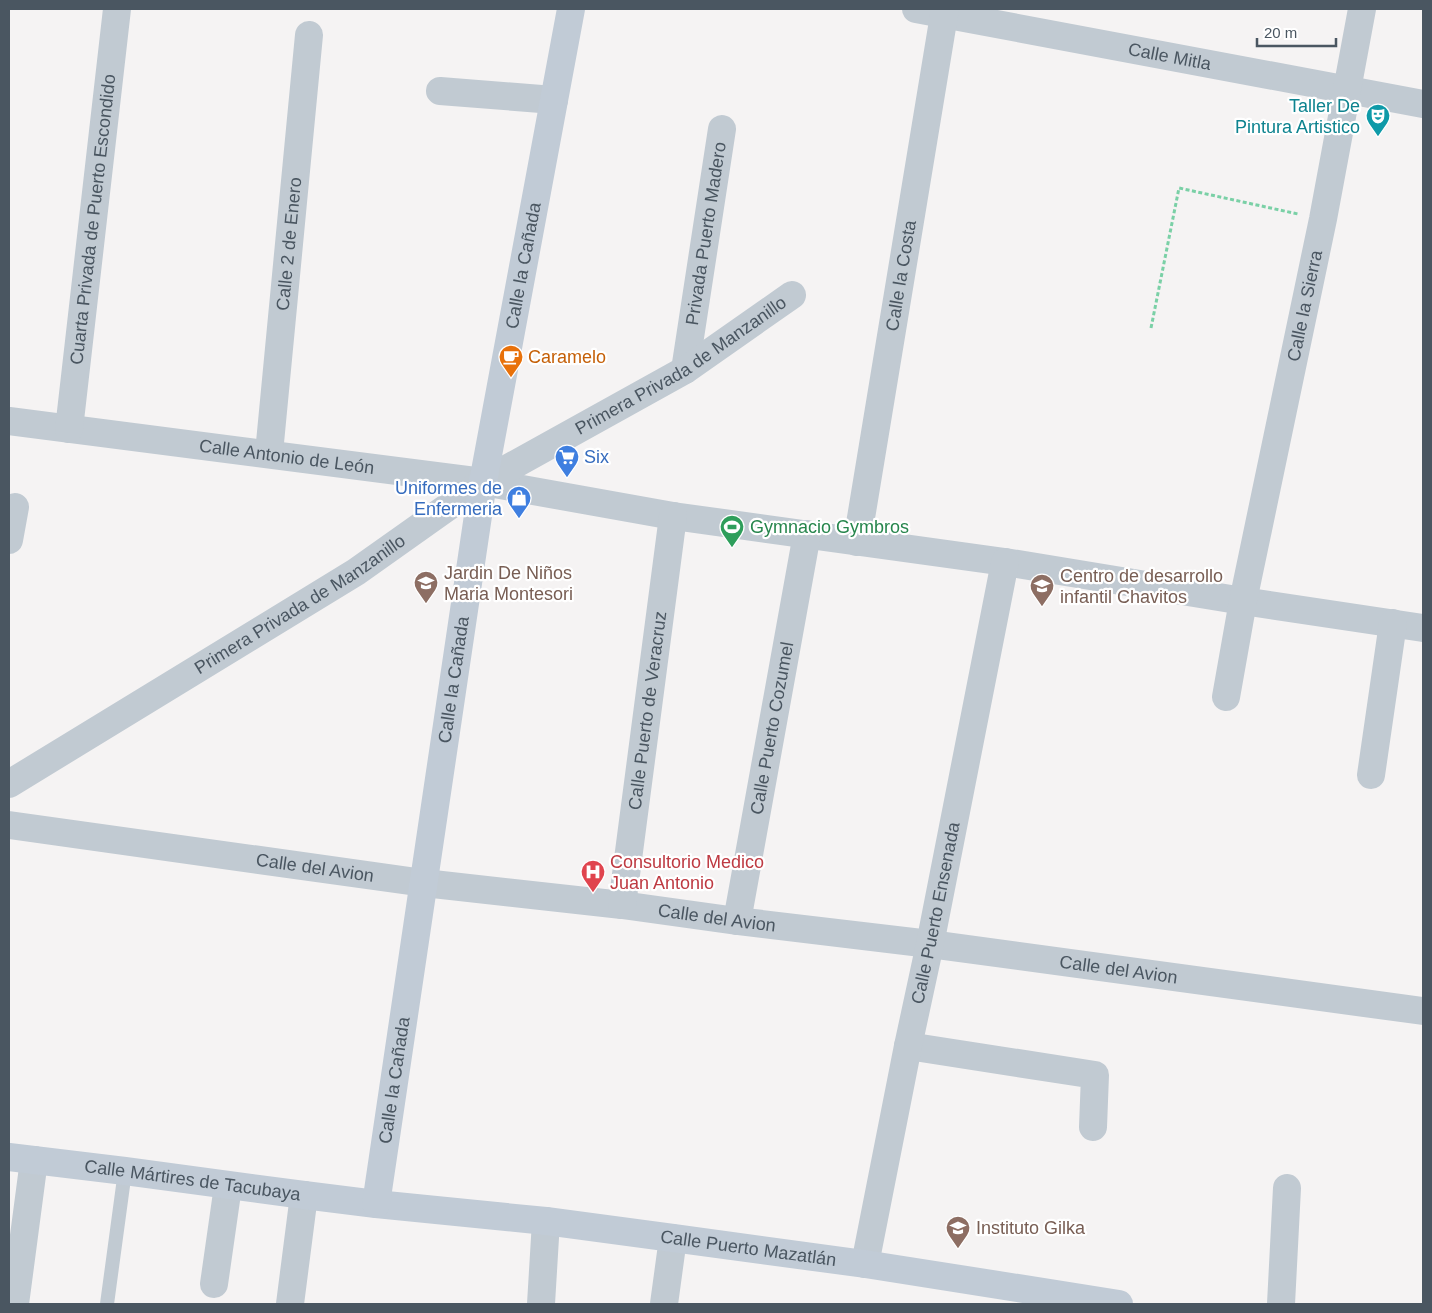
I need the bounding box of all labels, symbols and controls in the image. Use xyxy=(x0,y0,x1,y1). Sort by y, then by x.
scale bar xyxy=(1257,15,1336,47)
text: 20 m xyxy=(1264,24,1297,41)
street label: Calle Mitla xyxy=(1126,39,1214,74)
street label: Cuarta Privada de Puerto Escondido xyxy=(66,73,119,366)
place label: Taller De Pintura Artistico xyxy=(1235,96,1360,137)
theatre icon: Taller De Pintura Artistico xyxy=(1365,103,1391,137)
street label: Privada Puerto Madero xyxy=(682,141,730,327)
street label: Calle 2 de Enero xyxy=(273,176,305,312)
street label: Calle la Cañada xyxy=(502,200,545,330)
street label: Calle la Costa xyxy=(882,218,920,333)
street label: Calle la Sierra xyxy=(1283,248,1326,363)
street label: Primera Privada de Manzanillo xyxy=(572,292,790,439)
cafe icon: Caramelo xyxy=(498,344,524,378)
place label: Caramelo xyxy=(528,347,606,367)
street label: Calle Antonio de León xyxy=(198,436,375,478)
supermarket icon: Six xyxy=(554,444,580,478)
place label: Six xyxy=(584,447,609,467)
place label: Uniformes de Enfermeria xyxy=(395,478,503,519)
shop icon: Uniformes de Enfermeria xyxy=(506,485,532,519)
sports icon: Gymnacio Gymbros xyxy=(719,514,745,548)
place label: Gymnacio Gymbros xyxy=(750,517,909,537)
street label: Primera Privada de Manzanillo xyxy=(191,530,409,678)
place label: Jardin De Niños Maria Montesori xyxy=(444,563,573,604)
place label: Centro de desarrollo infantil Chavitos xyxy=(1060,566,1223,607)
school or university icon: Jardin De Niños Maria Montesori xyxy=(413,570,439,604)
school or university icon: Centro de desarrollo infantil Chavitos xyxy=(1029,573,1055,607)
street label: Calle Puerto de Veracruz xyxy=(625,610,670,811)
street label: Calle la Cañada xyxy=(434,614,473,745)
street label: Calle Puerto Cozumel xyxy=(746,640,797,816)
street label: Calle Puerto Ensenada xyxy=(907,819,964,1006)
street label: Calle del Avion xyxy=(255,850,375,886)
place label: Consultorio Medico Juan Antonio xyxy=(610,852,764,893)
hospital icon: Consultorio Medico Juan Antonio xyxy=(580,859,606,893)
street label: Calle del Avion xyxy=(657,900,777,936)
street label: Calle del Avion xyxy=(1058,952,1179,988)
street label: Calle la Cañada xyxy=(375,1015,414,1145)
street label: Calle Mártires de Tacubaya xyxy=(83,1156,303,1205)
school or university icon: Instituto Gilka xyxy=(945,1215,971,1249)
place label: Instituto Gilka xyxy=(976,1218,1086,1238)
street label: Calle Puerto Mazatlán xyxy=(659,1226,837,1270)

